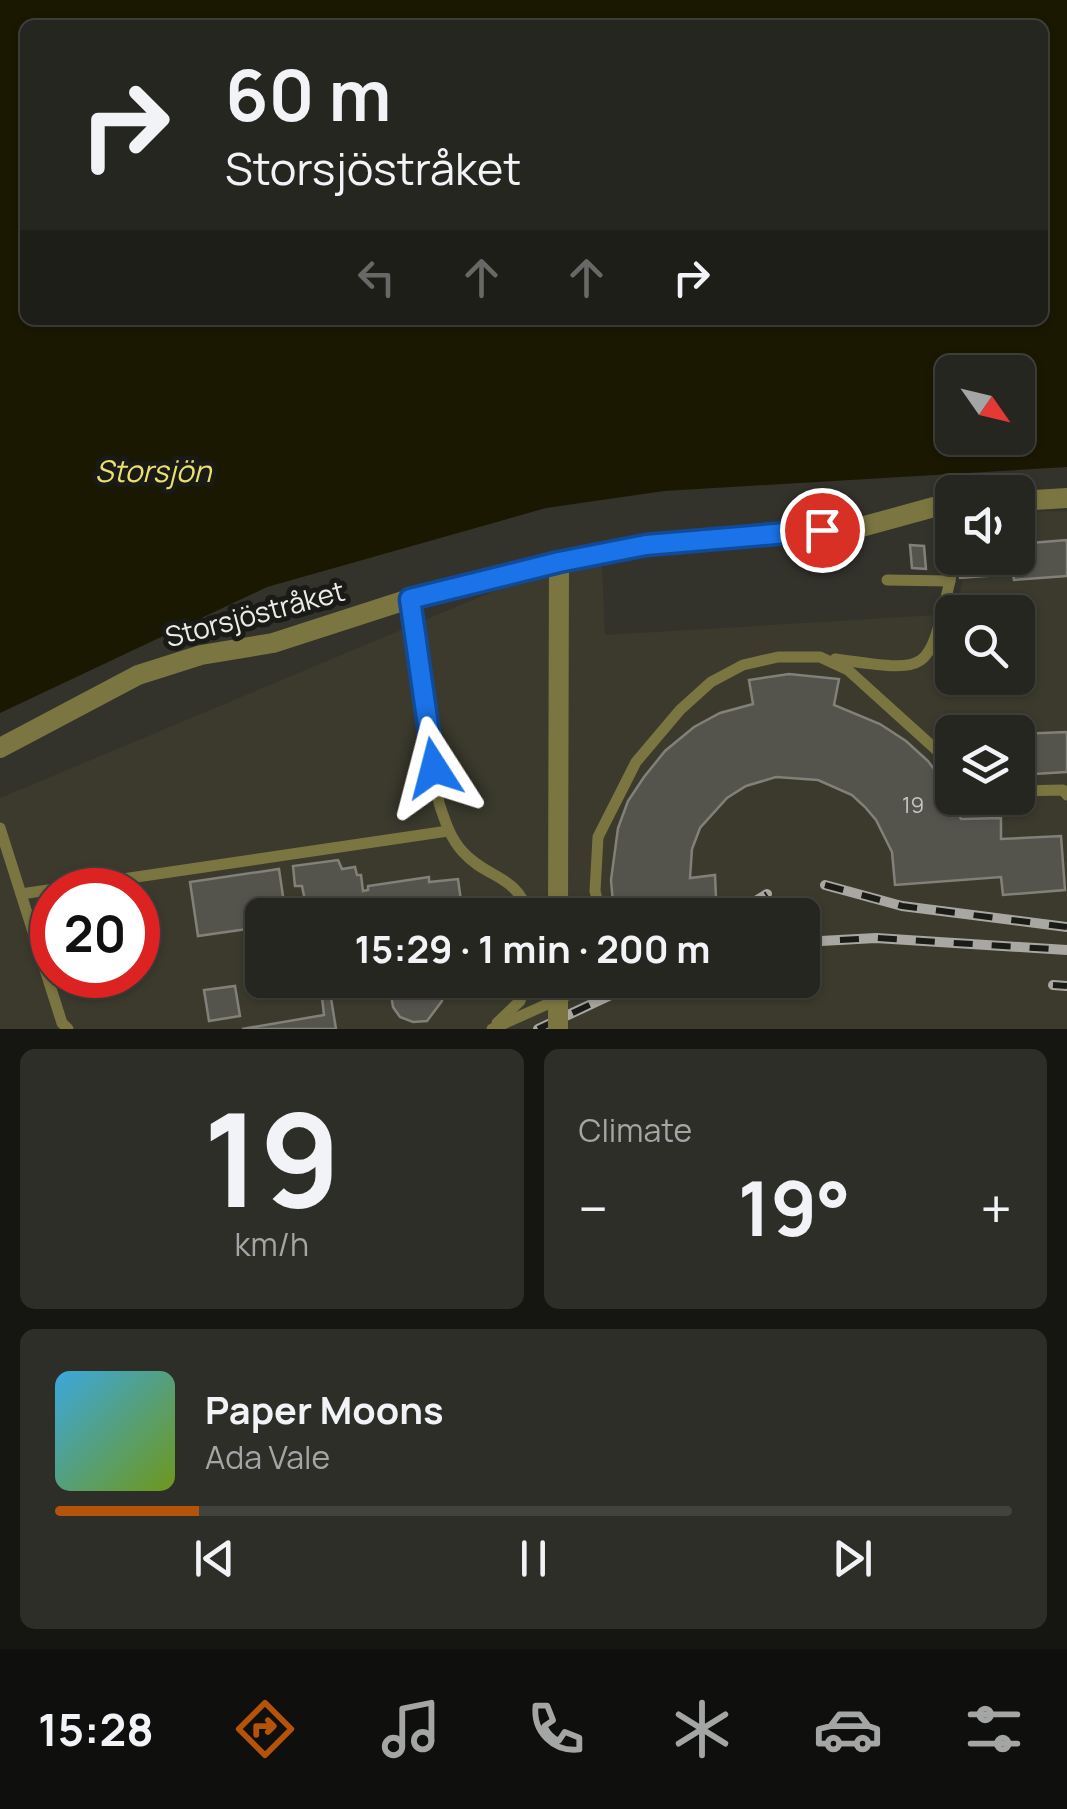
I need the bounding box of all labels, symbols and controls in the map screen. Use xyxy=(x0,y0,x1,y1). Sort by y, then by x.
text: 60 m xyxy=(225,46,392,142)
icon: right xyxy=(60,60,190,190)
text: Storsjöstråket xyxy=(225,137,521,199)
icon: left xyxy=(349,250,404,305)
icon: ahead xyxy=(454,250,509,305)
icon: ahead xyxy=(559,250,614,305)
icon: right xyxy=(664,250,719,305)
north arrow xyxy=(935,355,1035,455)
map controls xyxy=(935,355,1035,815)
water label: Storsjön xyxy=(95,450,213,491)
button: sound xyxy=(935,475,1035,575)
pin xyxy=(780,488,865,573)
icon: arrive xyxy=(795,503,850,558)
street label: Storsjöstråket xyxy=(161,571,349,655)
button: search xyxy=(935,595,1035,695)
button: layers xyxy=(935,715,1035,815)
position arrow xyxy=(382,716,486,820)
house number: 19 xyxy=(902,790,924,820)
speed limit sign: 20 xyxy=(30,868,160,998)
text: 15:29 · 1 min · 200 m xyxy=(354,922,711,974)
text: 19 xyxy=(203,1068,341,1246)
text: Climate xyxy=(579,1108,692,1152)
text: 19° xyxy=(738,1156,851,1259)
text: − xyxy=(579,1170,608,1246)
text: + xyxy=(980,1170,1012,1246)
text: km/h xyxy=(235,1222,309,1266)
text: Paper Moons xyxy=(205,1383,444,1435)
text: Ada Vale xyxy=(205,1435,330,1479)
icon: previous xyxy=(187,1531,242,1586)
icon: pause xyxy=(506,1531,561,1586)
icon: next xyxy=(825,1531,880,1586)
icon: directions xyxy=(230,1694,300,1764)
icon: music xyxy=(376,1694,446,1764)
icon: phone xyxy=(521,1694,591,1764)
icon: climate xyxy=(667,1694,737,1764)
icon: car xyxy=(813,1694,883,1764)
icon: filters xyxy=(959,1694,1029,1764)
text: 15:28 xyxy=(38,1698,154,1760)

